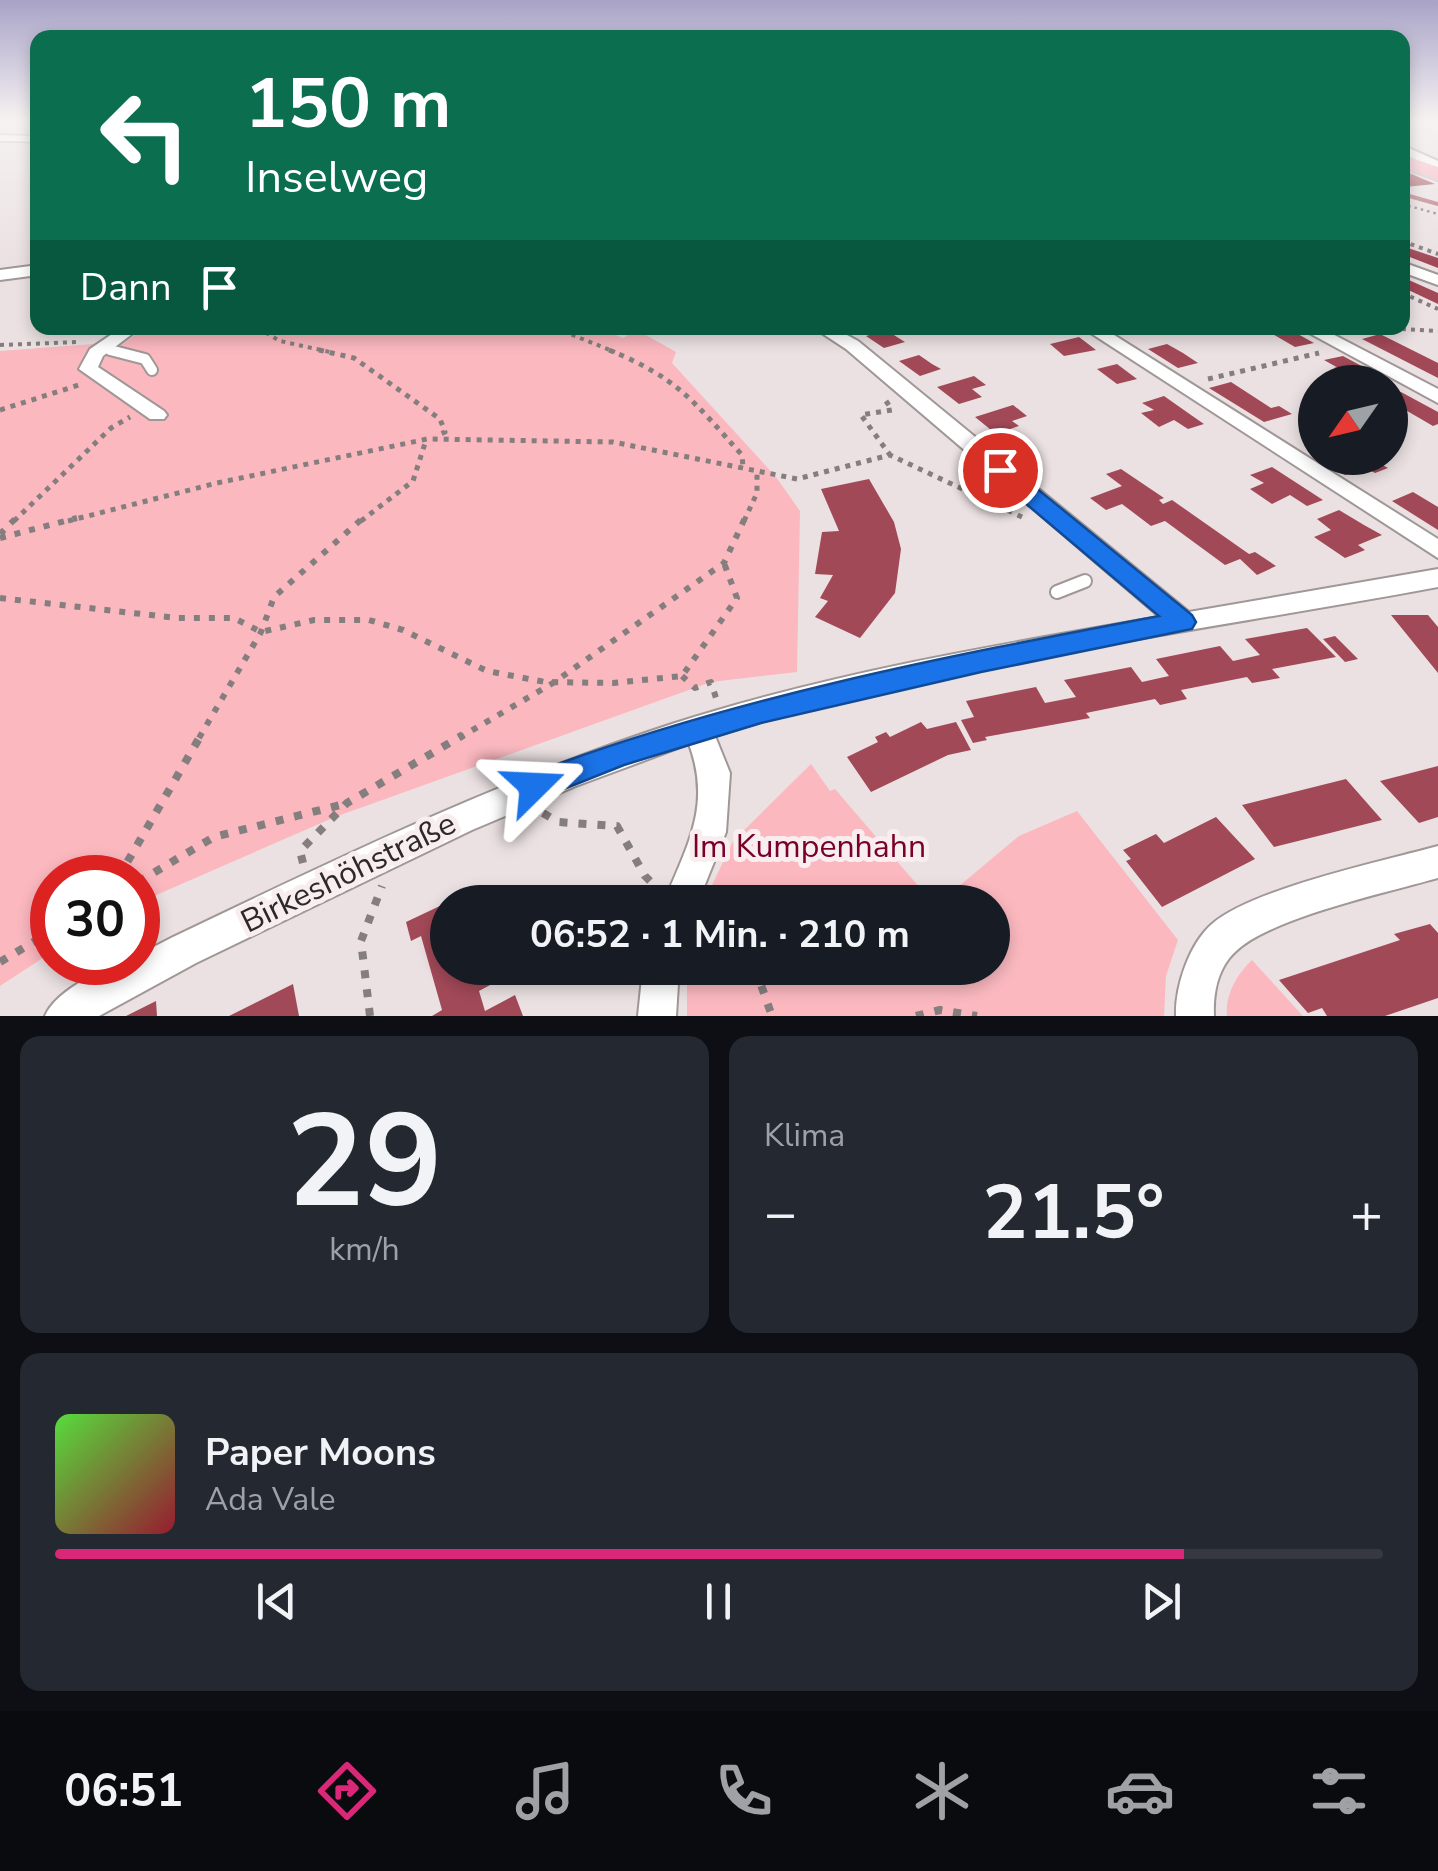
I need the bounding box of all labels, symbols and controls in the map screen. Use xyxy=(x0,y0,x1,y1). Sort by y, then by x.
text: 150 m xyxy=(245,56,451,152)
icon: left xyxy=(80,70,210,200)
text: Inselweg xyxy=(245,147,428,208)
icon: arrive xyxy=(192,260,247,315)
text: Dann xyxy=(80,262,172,313)
north arrow xyxy=(1298,365,1408,475)
map controls xyxy=(1298,365,1408,475)
pin xyxy=(958,428,1043,513)
icon: arrive xyxy=(973,443,1028,498)
position arrow xyxy=(482,734,586,838)
street label: Birkeshöhstraße xyxy=(234,802,463,943)
park label: Im Kumpenhahn xyxy=(692,825,926,868)
speed limit sign: 30 xyxy=(30,855,160,985)
text: 06:52 · 1 Min. · 210 m xyxy=(530,909,910,960)
text: 29 xyxy=(286,1074,443,1251)
text: Klima xyxy=(764,1114,845,1157)
text: 21.5° xyxy=(982,1162,1165,1264)
text: − xyxy=(764,1176,797,1251)
text: + xyxy=(1350,1176,1383,1251)
text: km/h xyxy=(329,1228,400,1271)
text: Paper Moons xyxy=(205,1427,436,1478)
text: Ada Vale xyxy=(205,1478,336,1521)
icon: previous xyxy=(249,1574,304,1629)
icon: pause xyxy=(691,1574,746,1629)
icon: next xyxy=(1134,1574,1189,1629)
icon: directions xyxy=(312,1756,382,1826)
icon: music xyxy=(510,1756,580,1826)
icon: phone xyxy=(709,1756,779,1826)
icon: climate xyxy=(907,1756,977,1826)
icon: car xyxy=(1105,1756,1175,1826)
icon: filters xyxy=(1304,1756,1374,1826)
text: 06:51 xyxy=(64,1761,183,1822)

